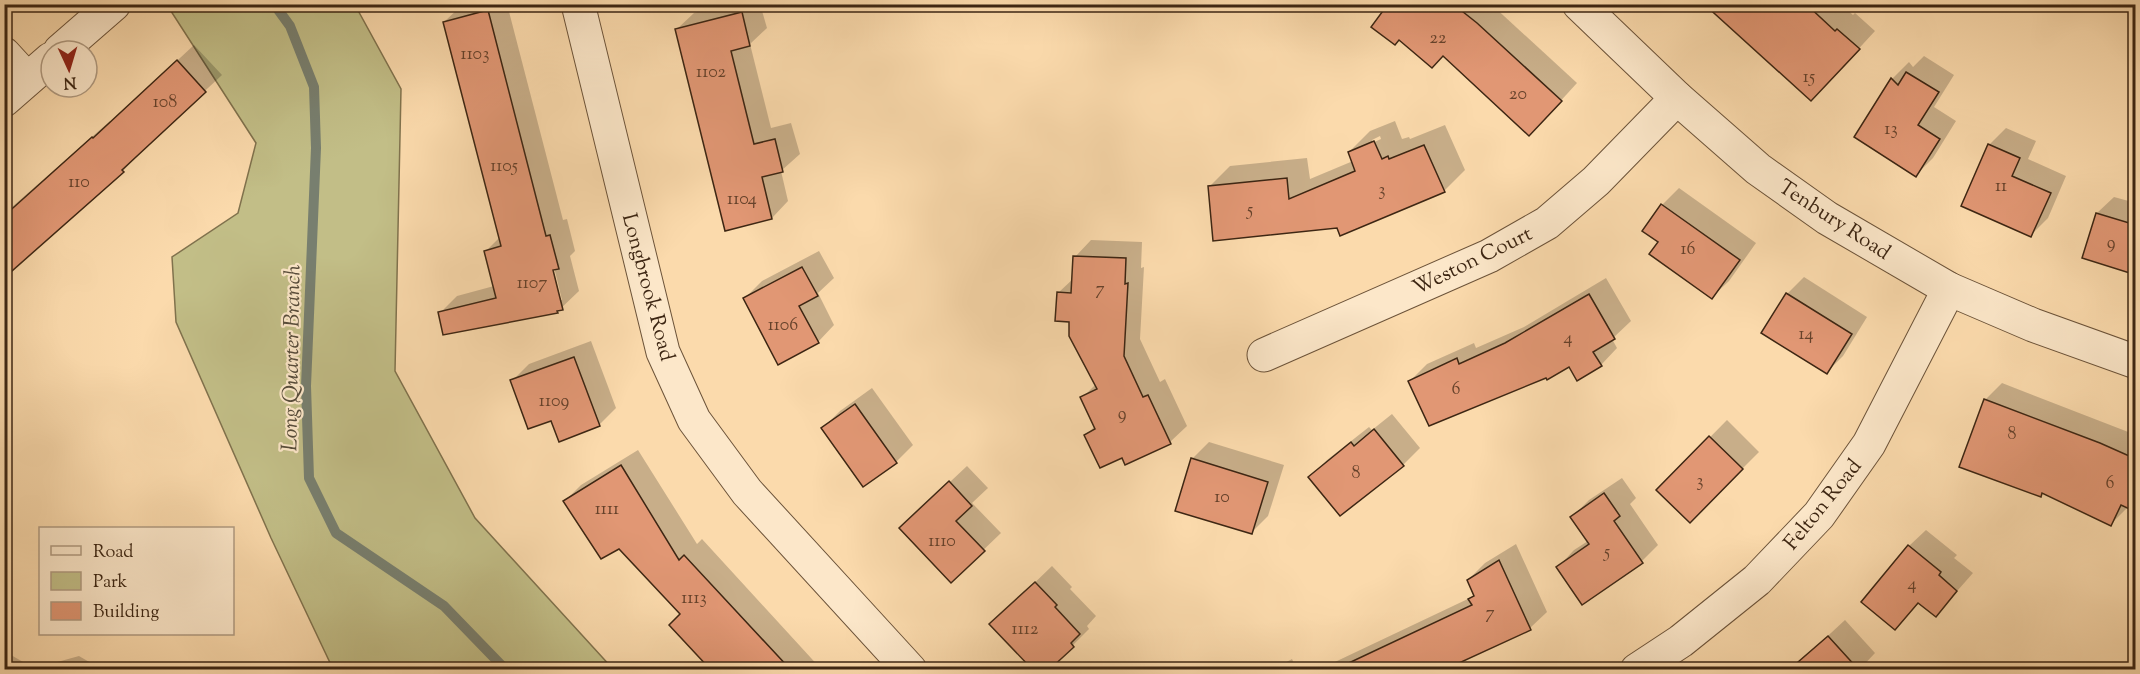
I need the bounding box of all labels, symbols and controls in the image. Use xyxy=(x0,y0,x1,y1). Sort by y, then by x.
house number: 22 xyxy=(1430,26,1447,52)
north arrow xyxy=(39,39,99,99)
house number: 1103 xyxy=(461,42,489,68)
house number: 1102 xyxy=(696,60,726,86)
house number: 15 xyxy=(1803,65,1815,91)
text: N xyxy=(62,70,77,93)
house number: 20 xyxy=(1509,82,1527,108)
house number: 108 xyxy=(153,90,177,116)
house number: 13 xyxy=(1884,117,1898,143)
house number: 1105 xyxy=(490,154,518,180)
house number: 110 xyxy=(68,170,90,196)
street label: Tenbury Road xyxy=(1772,173,1896,268)
house number: 11 xyxy=(1995,174,2007,200)
house number: 3 xyxy=(1378,178,1386,204)
house number: 1104 xyxy=(727,187,757,213)
house number: 5 xyxy=(1246,198,1253,224)
street label: Longbrook Road xyxy=(613,210,681,365)
street label: Weston Court xyxy=(1408,220,1538,304)
house number: 9 xyxy=(2107,231,2116,257)
house number: 16 xyxy=(1680,237,1696,263)
water label: Long Quarter Branch xyxy=(275,264,311,452)
house number: 1107 xyxy=(517,271,547,297)
house number: 7 xyxy=(1095,277,1105,303)
house number: 1106 xyxy=(768,313,798,339)
house number: 14 xyxy=(1798,322,1814,348)
house number: 4 xyxy=(1563,326,1573,352)
house number: 6 xyxy=(1452,377,1461,403)
house number: 1109 xyxy=(539,389,569,415)
house number: 9 xyxy=(1118,402,1127,428)
house number: 8 xyxy=(2008,422,2017,448)
street label: Felton Road xyxy=(1777,453,1870,557)
house number: 8 xyxy=(1352,461,1361,487)
house number: 3 xyxy=(1696,469,1704,495)
house number: 6 xyxy=(2106,471,2115,497)
house number: 10 xyxy=(1214,485,1230,511)
house number: 1111 xyxy=(595,497,619,523)
legend xyxy=(39,527,234,635)
house number: 1110 xyxy=(928,529,956,555)
text: Road xyxy=(93,540,133,566)
house number: 5 xyxy=(1603,540,1610,566)
text: Park xyxy=(93,570,128,596)
house number: 4 xyxy=(1907,572,1917,598)
house number: 1113 xyxy=(681,586,707,612)
text: Building xyxy=(93,600,159,626)
house number: 7 xyxy=(1485,601,1495,627)
house number: 1112 xyxy=(1012,617,1039,643)

